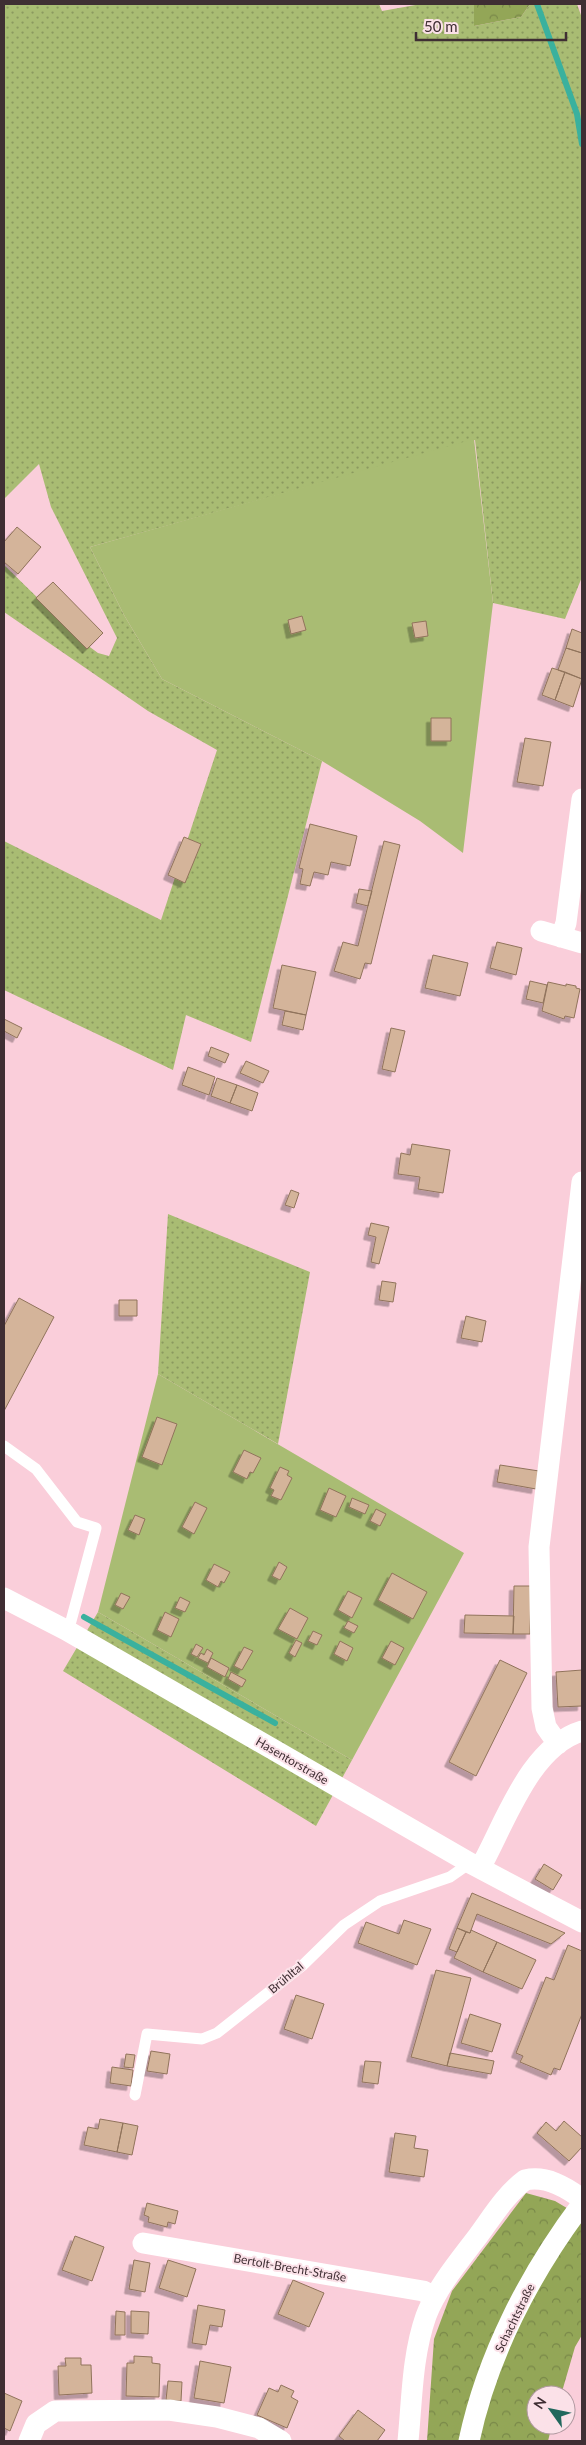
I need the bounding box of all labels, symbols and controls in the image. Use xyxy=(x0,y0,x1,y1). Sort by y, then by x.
scale bar xyxy=(416,10,566,42)
text: 50 m xyxy=(424,17,458,35)
street label: Hasentorstraße xyxy=(253,1734,331,1787)
street label: Brühltal xyxy=(265,1959,306,1997)
street label: Bertolt-Brecht-Straße xyxy=(232,2250,348,2285)
street label: Schachtstraße xyxy=(491,2281,538,2355)
north arrow xyxy=(526,2385,576,2435)
text: N xyxy=(530,2393,550,2412)

